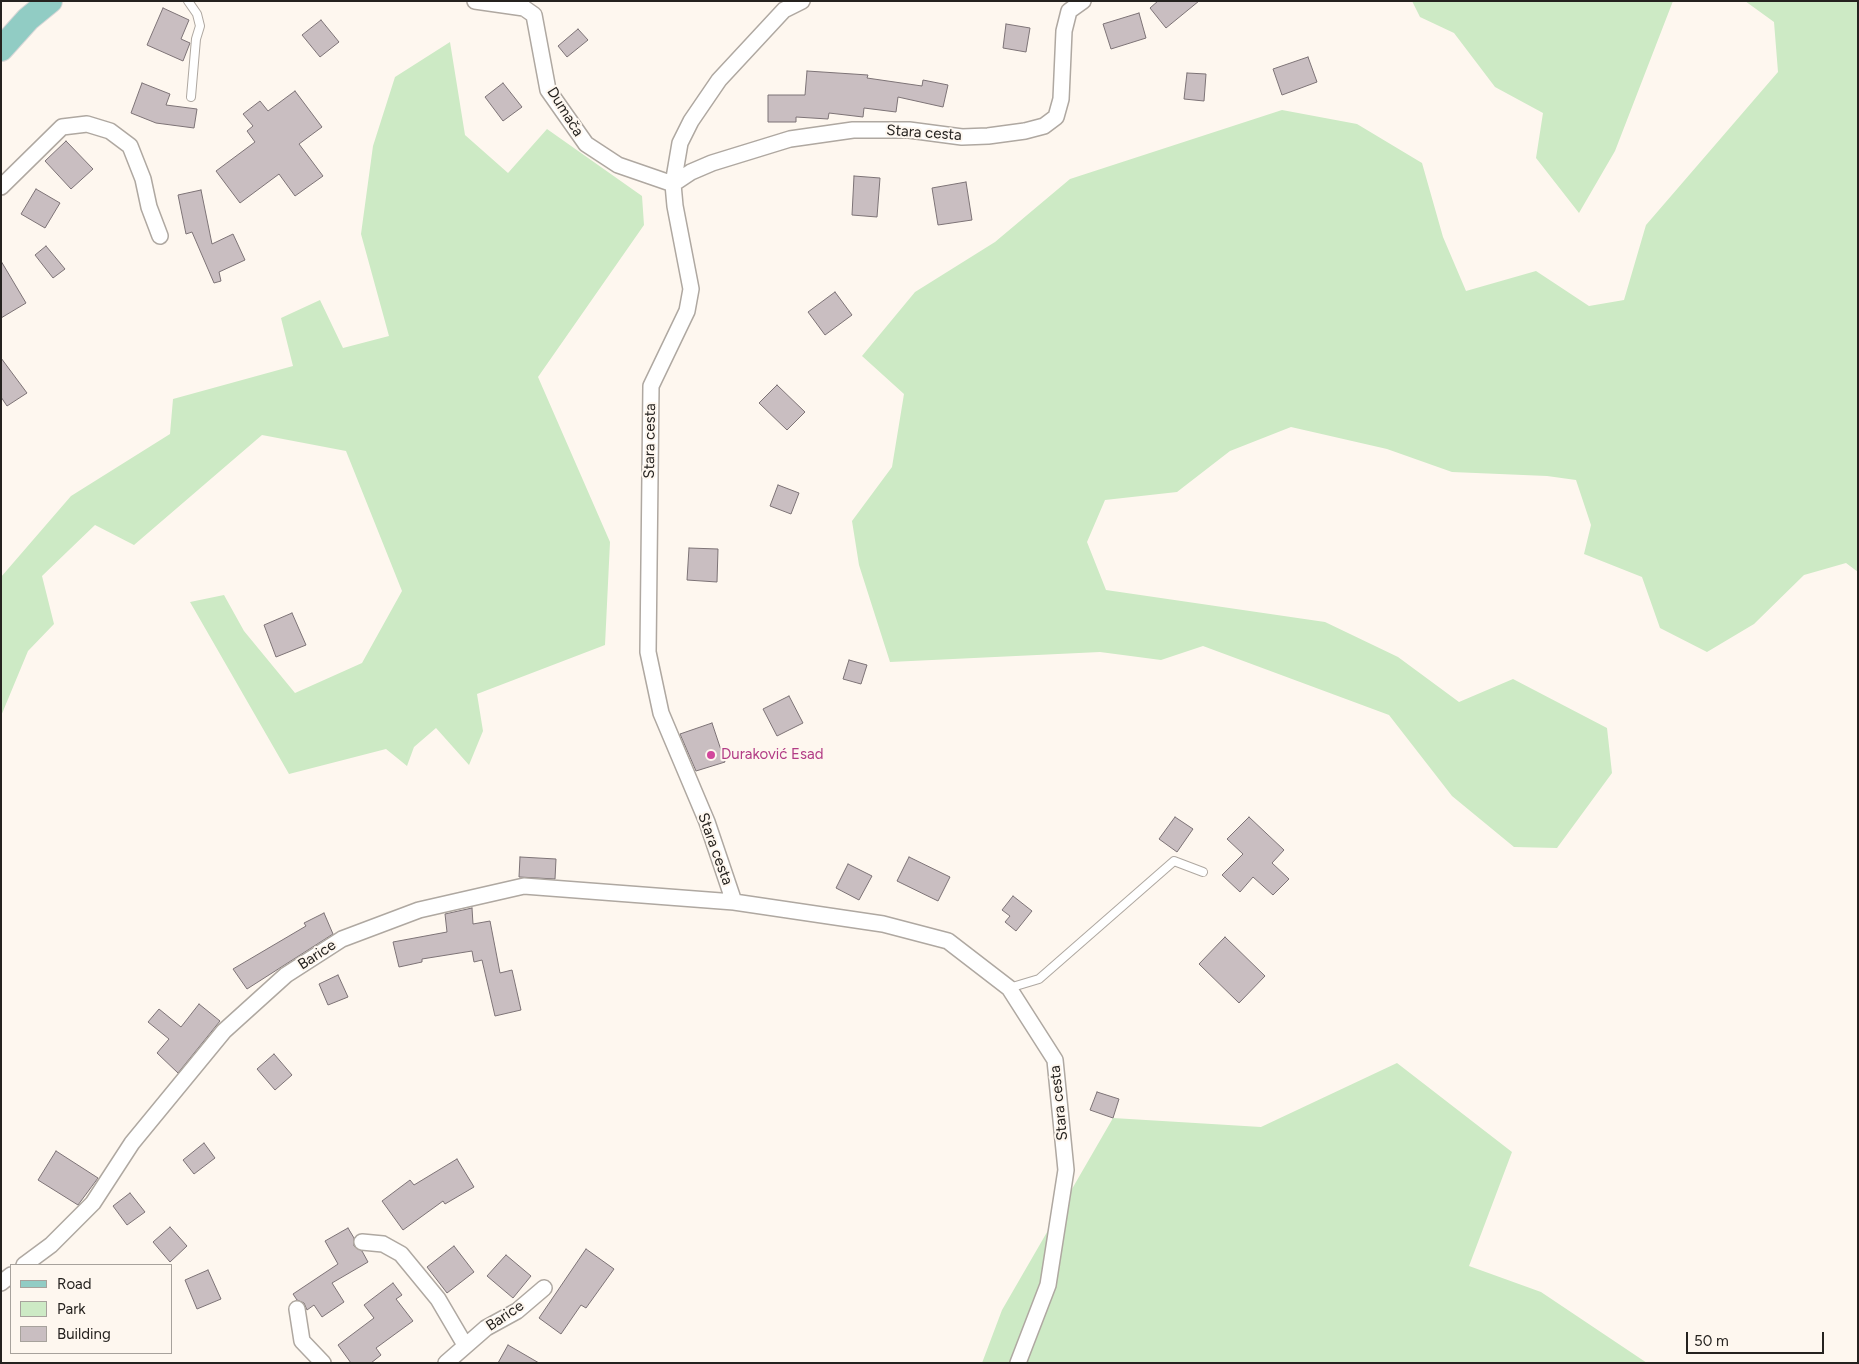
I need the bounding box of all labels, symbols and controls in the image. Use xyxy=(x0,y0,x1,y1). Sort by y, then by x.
street label: Dumača xyxy=(543,84,587,140)
street label: Stara cesta xyxy=(886,121,962,145)
street label: Stara cesta xyxy=(640,403,660,479)
place label: Duraković Esad xyxy=(721,746,823,764)
marker: Duraković Esad xyxy=(705,749,717,761)
street label: Stara cesta xyxy=(694,810,736,888)
street label: Barice xyxy=(295,936,339,974)
street label: Stara cesta xyxy=(1046,1065,1072,1141)
legend xyxy=(10,1264,172,1354)
text: Road xyxy=(57,1275,92,1293)
street label: Barice xyxy=(483,1297,527,1335)
text: Park xyxy=(57,1300,86,1318)
scale bar xyxy=(1689,1322,1826,1354)
text: Building xyxy=(57,1325,111,1343)
text: 50 m xyxy=(1694,1332,1729,1350)

